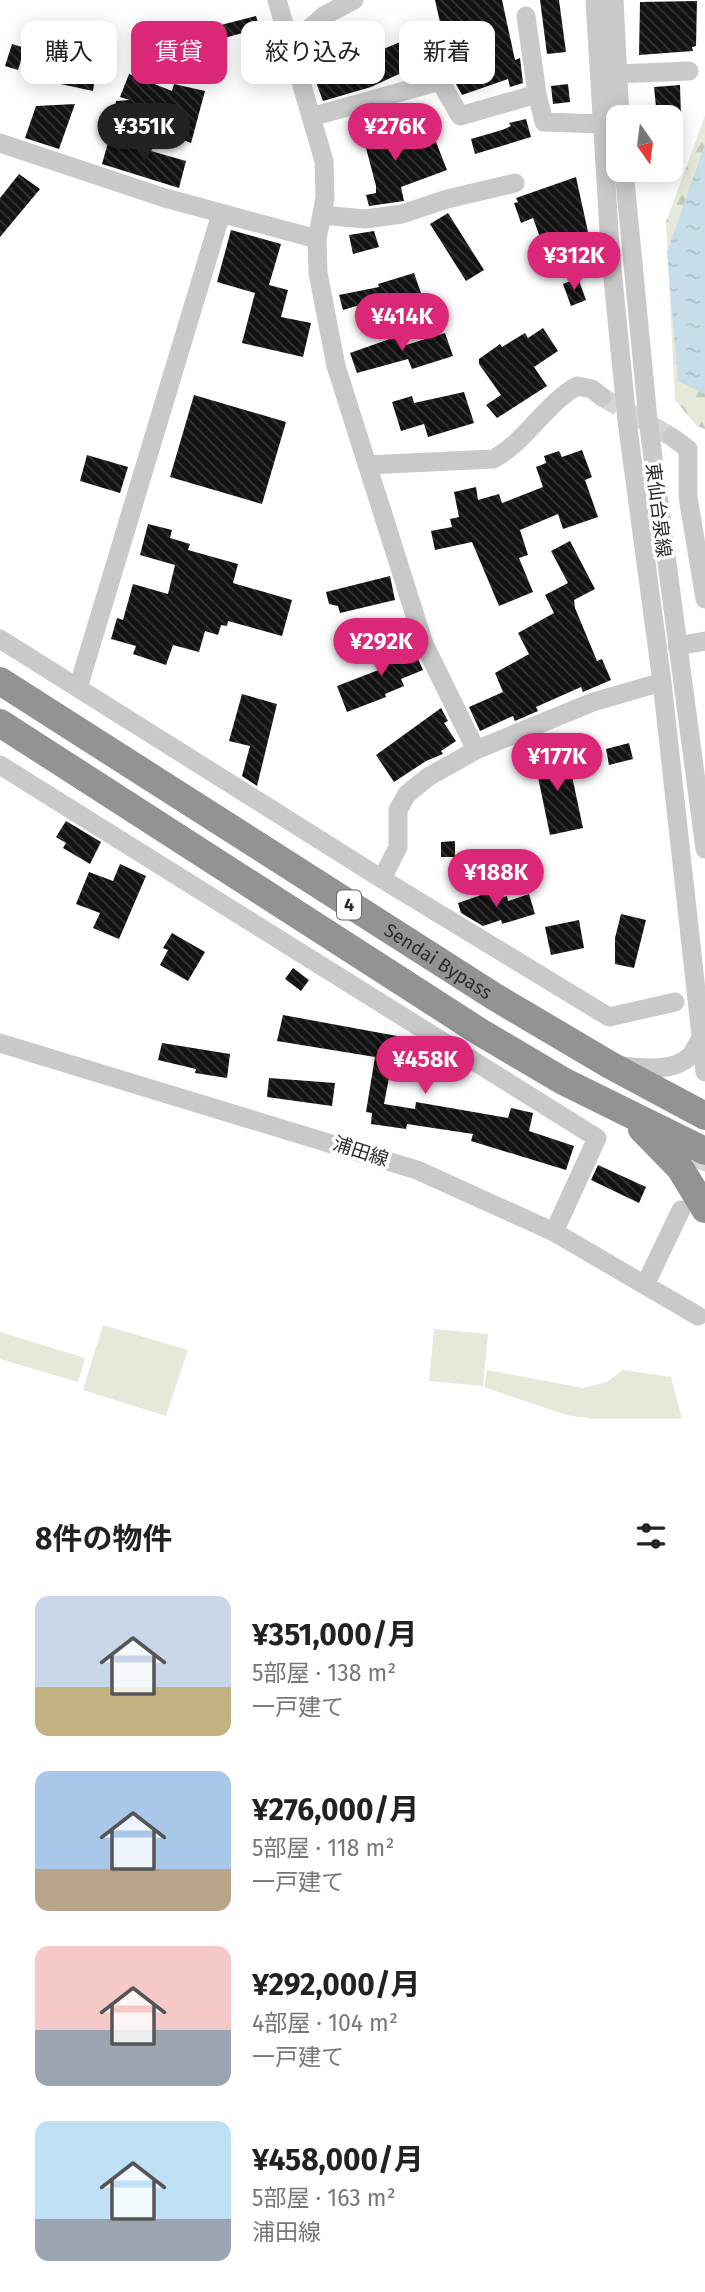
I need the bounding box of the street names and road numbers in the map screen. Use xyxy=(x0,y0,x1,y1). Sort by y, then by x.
street label: 東仙台泉線 xyxy=(641,462,676,559)
road number: 4 xyxy=(337,890,361,920)
street label: Sendai Bypass xyxy=(380,918,496,1004)
street label: 浦田線 xyxy=(330,1132,392,1171)

